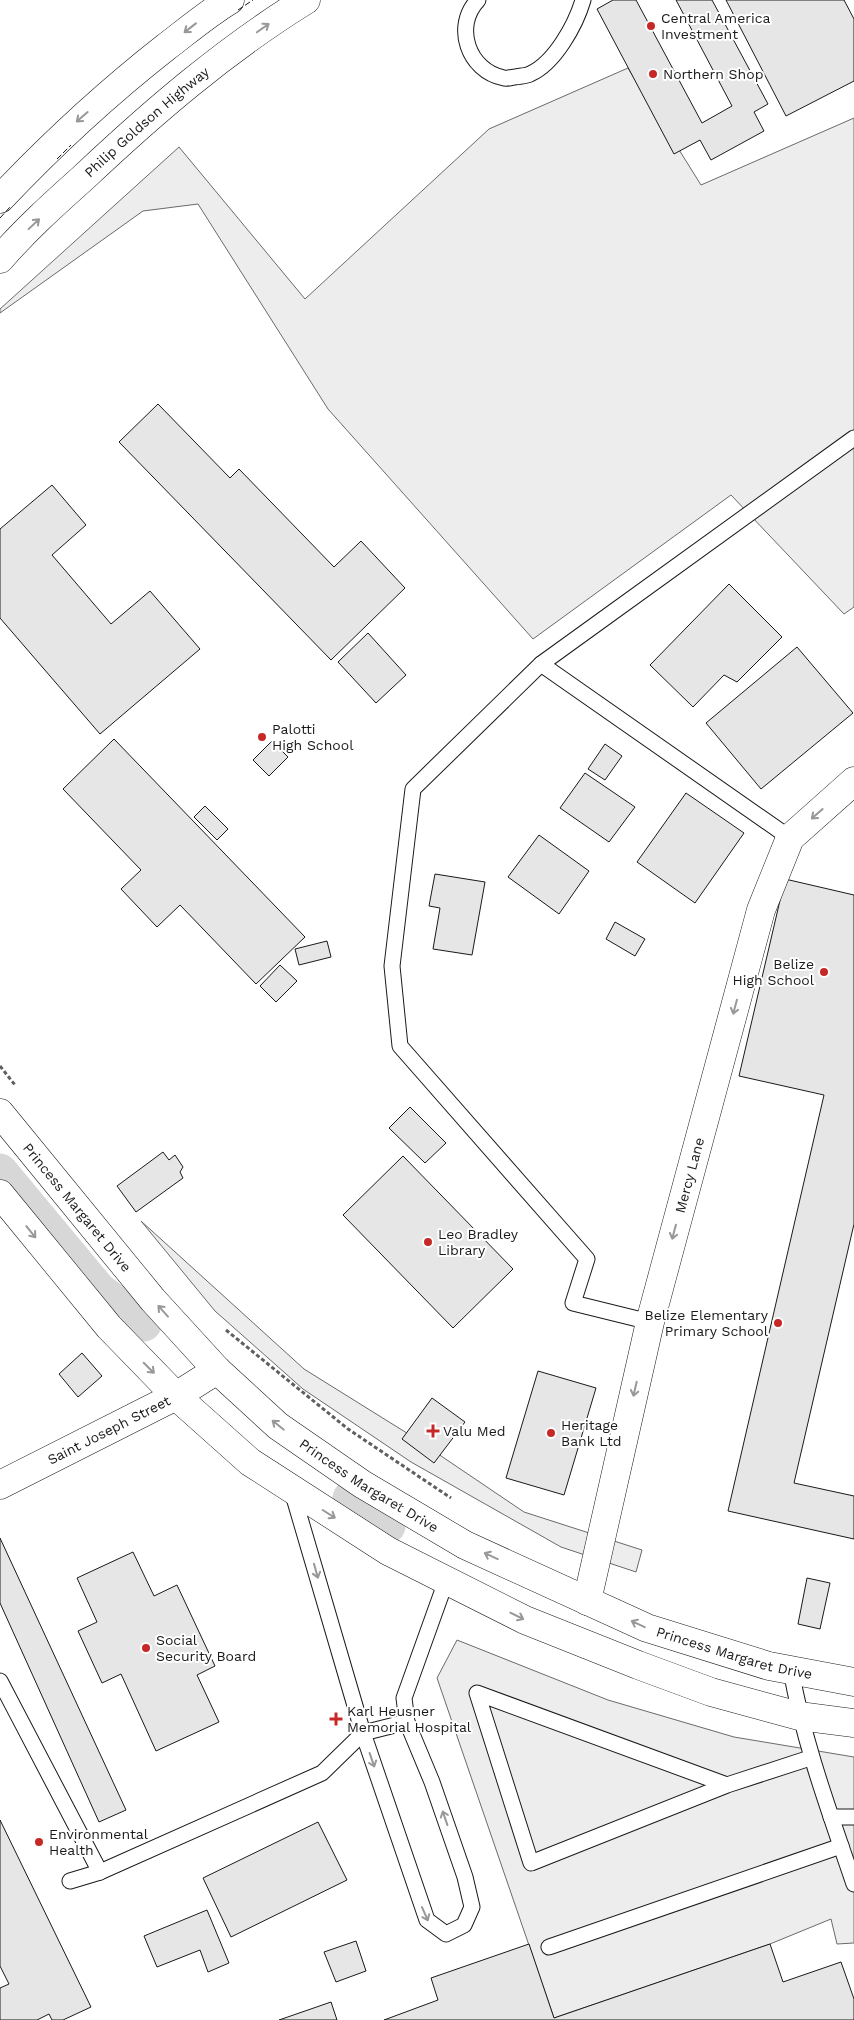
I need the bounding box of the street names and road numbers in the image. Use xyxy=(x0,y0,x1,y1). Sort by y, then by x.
street label: Philip Goldson Highway xyxy=(81,63,213,180)
street label: Mercy Lane xyxy=(672,1136,707,1215)
street label: Princess Margaret Drive xyxy=(20,1140,135,1275)
street label: Saint Joseph Street xyxy=(45,1392,173,1468)
street label: Princess Margaret Drive xyxy=(296,1435,441,1535)
street label: Princess Margaret Drive xyxy=(654,1623,814,1682)

